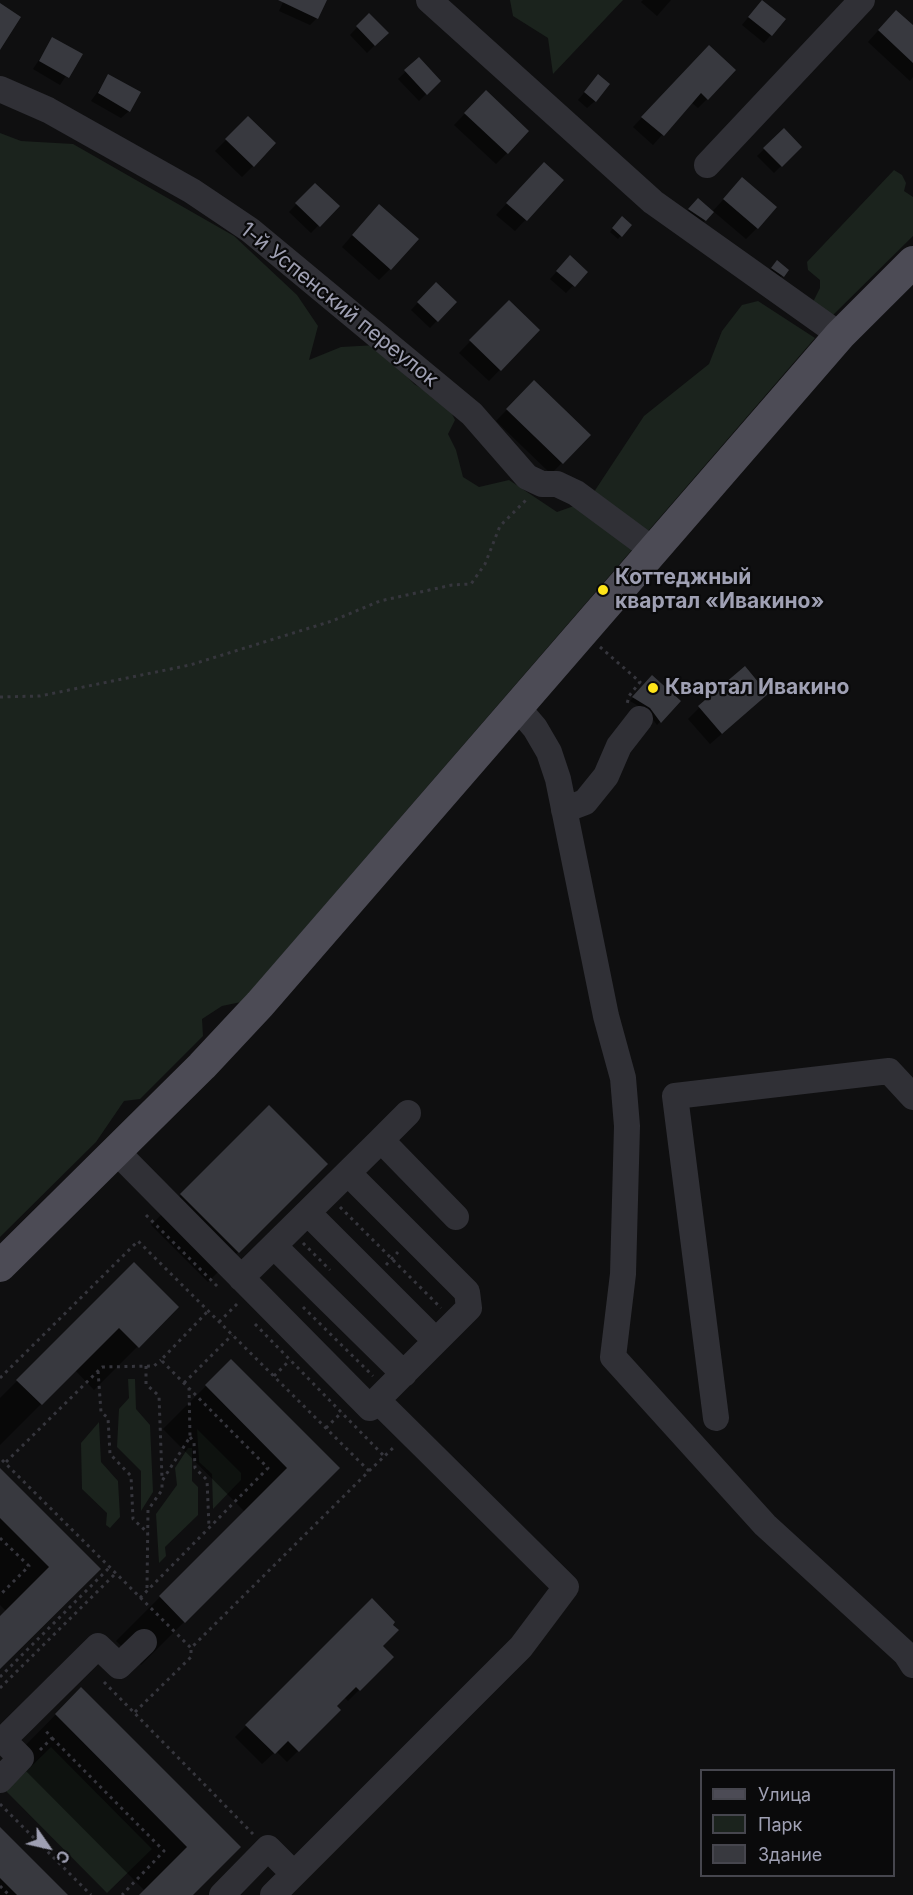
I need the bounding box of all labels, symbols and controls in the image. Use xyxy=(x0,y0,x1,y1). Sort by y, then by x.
street label: 1-й Успенский переулок xyxy=(235,217,443,393)
place label: Коттеджный квартал «Ивакино» xyxy=(615,565,824,615)
marker: Коттеджный квартал «Ивакино» xyxy=(596,583,610,597)
place label: Квартал Ивакино xyxy=(665,675,849,701)
marker: Квартал Ивакино xyxy=(646,681,660,695)
legend xyxy=(700,1769,895,1877)
text: Улица xyxy=(758,1784,811,1805)
text: Парк xyxy=(758,1814,802,1835)
north arrow xyxy=(18,1817,78,1877)
text: Здание xyxy=(758,1844,822,1865)
text: С xyxy=(51,1847,75,1868)

